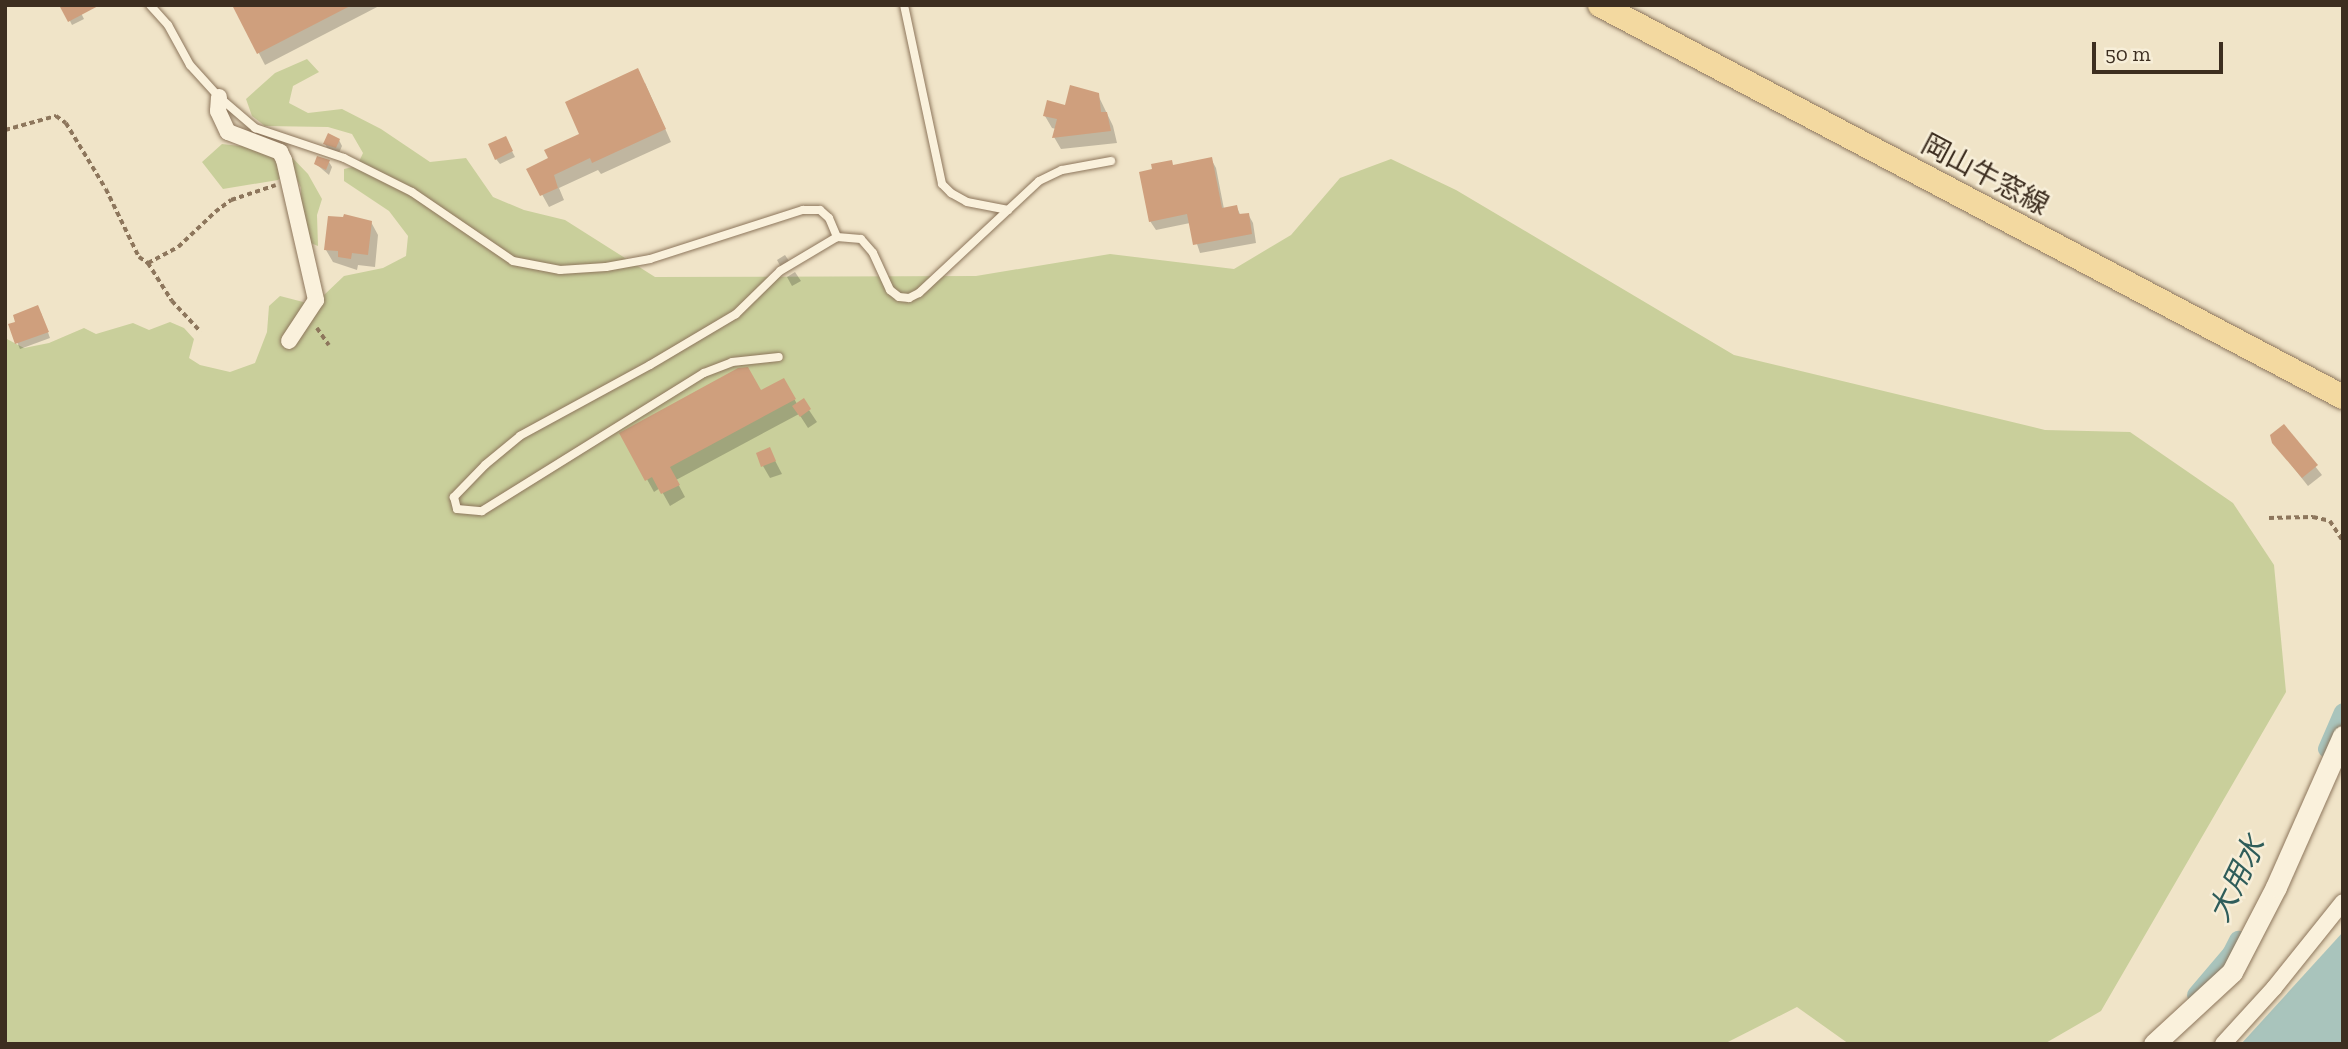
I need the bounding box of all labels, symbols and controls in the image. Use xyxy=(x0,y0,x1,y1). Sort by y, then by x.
scale bar xyxy=(2096,28,2227,72)
text: 50 m xyxy=(2105,41,2151,66)
street label: 岡山牛窓線 xyxy=(1915,127,2055,223)
water label: 大用水 xyxy=(2201,831,2273,927)

